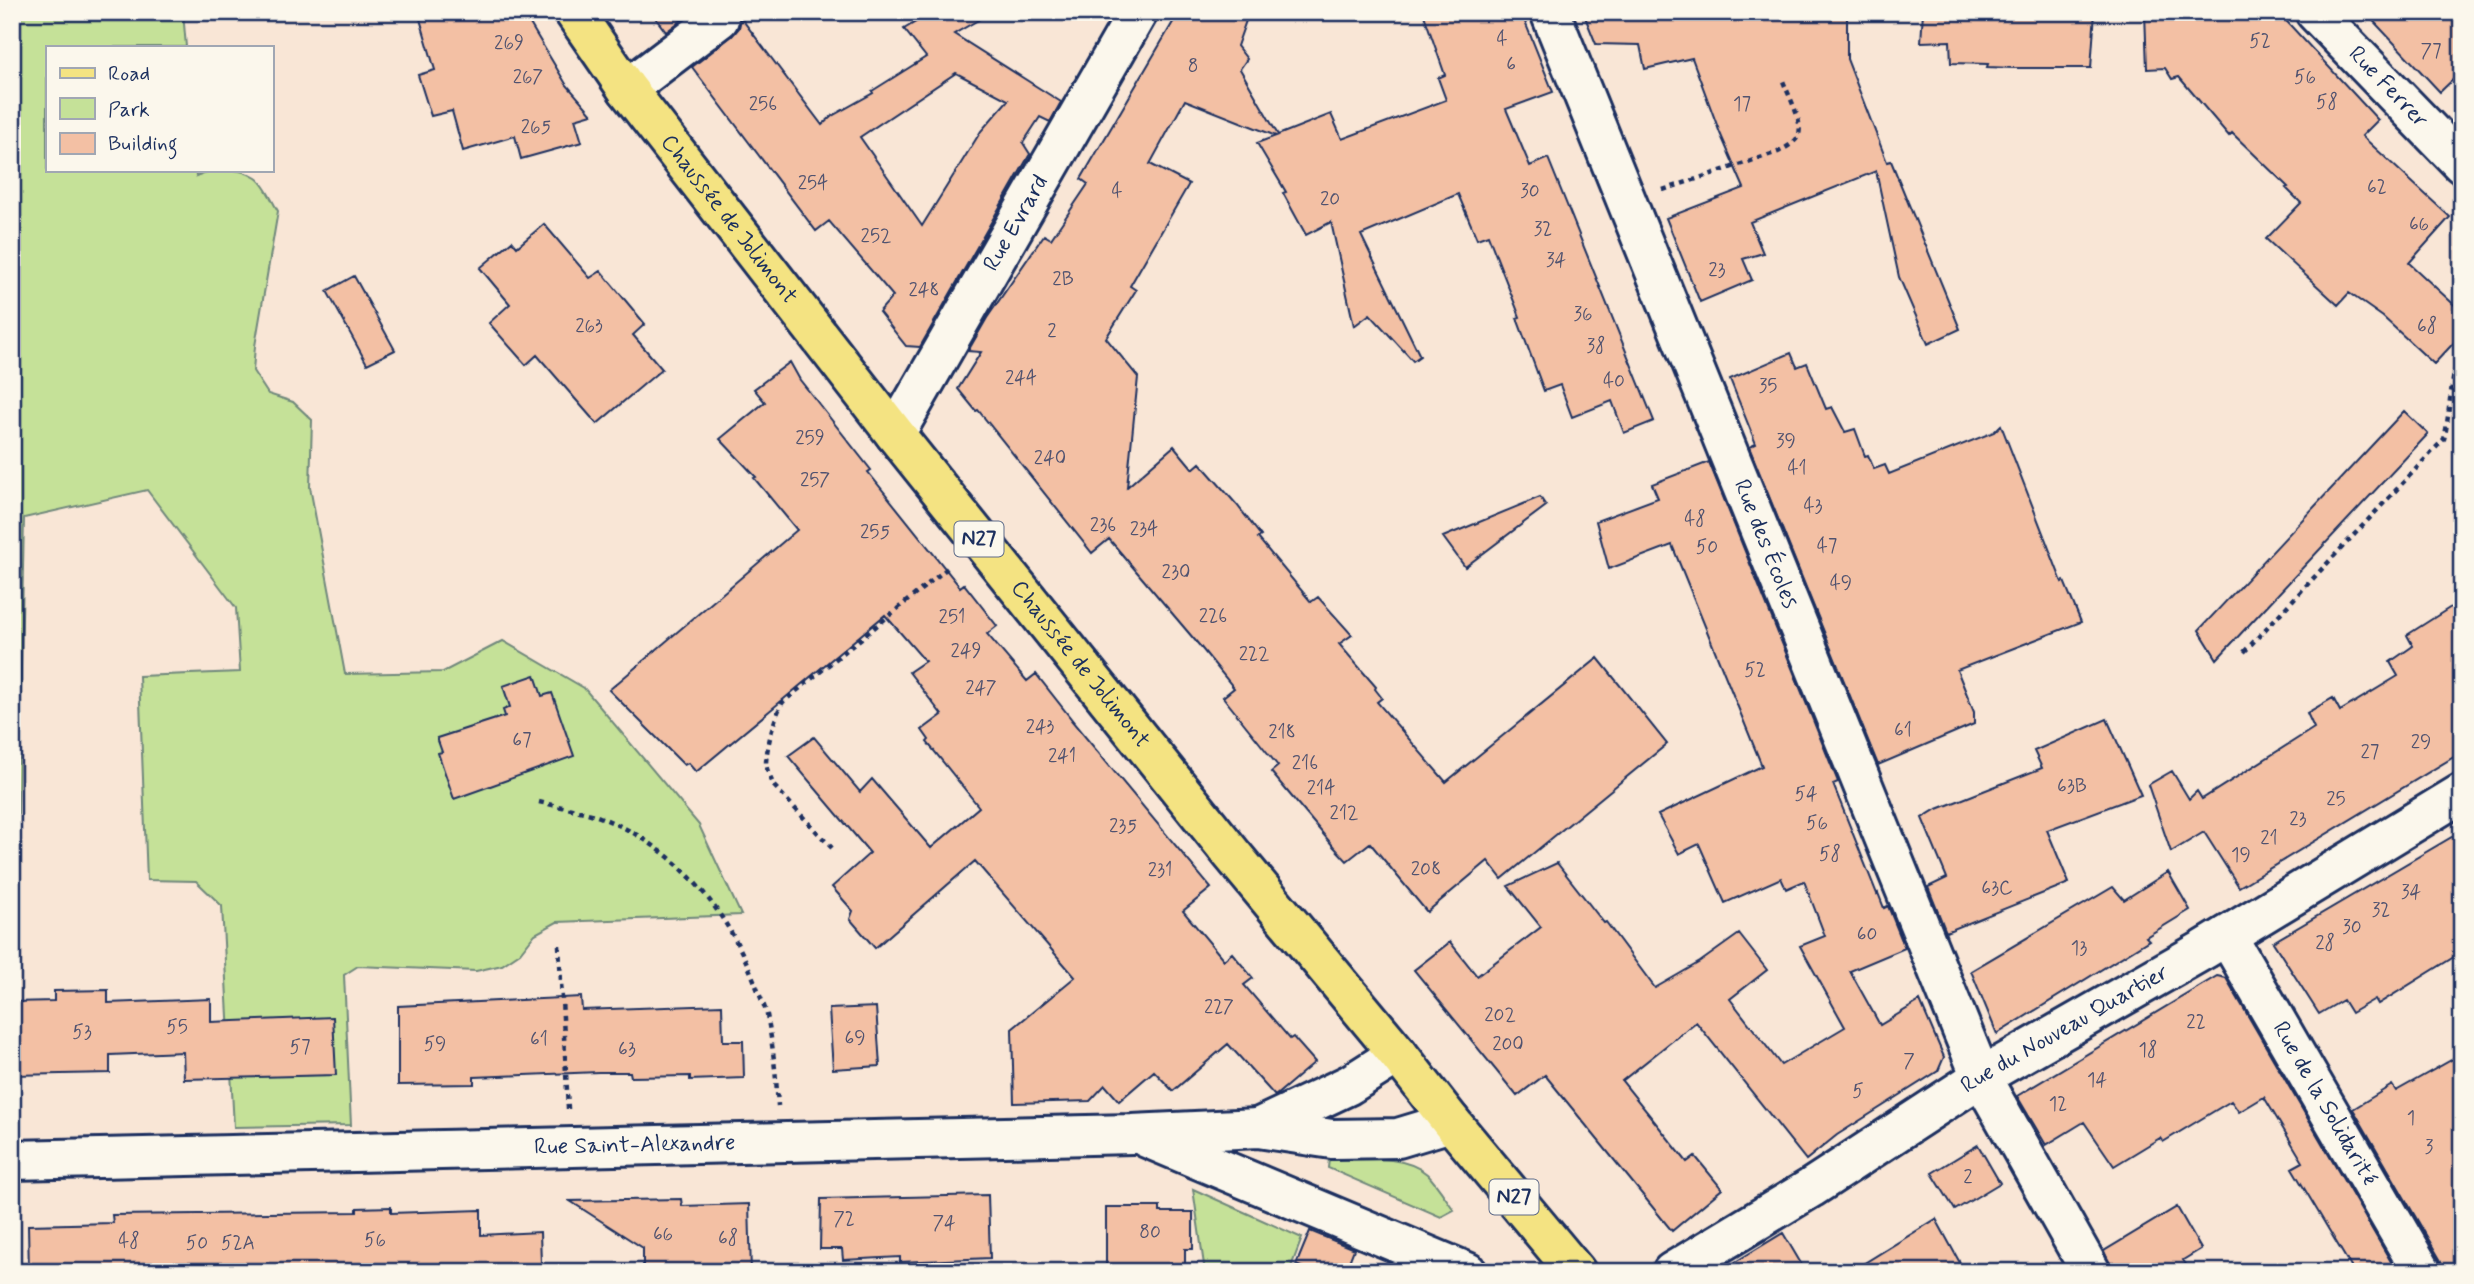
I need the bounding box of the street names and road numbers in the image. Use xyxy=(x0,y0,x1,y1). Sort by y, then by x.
street label: Rue Ferrer xyxy=(2341,40,2435,135)
street label: Chaussée de Jolimont xyxy=(653,129,804,311)
street label: Rue Evrard xyxy=(977,170,1056,277)
street label: Rue des Écoles xyxy=(1726,475,1805,613)
road number: N27 xyxy=(954,522,1004,556)
street label: Chaussée de Jolimont xyxy=(1003,574,1157,755)
street label: Rue du Nouveau Quartier xyxy=(1955,958,2175,1101)
street label: Rue de la Solidarité xyxy=(2265,1016,2384,1191)
street label: Rue Saint-Alexandre xyxy=(534,1128,736,1163)
road number: N27 xyxy=(1490,1180,1538,1214)

